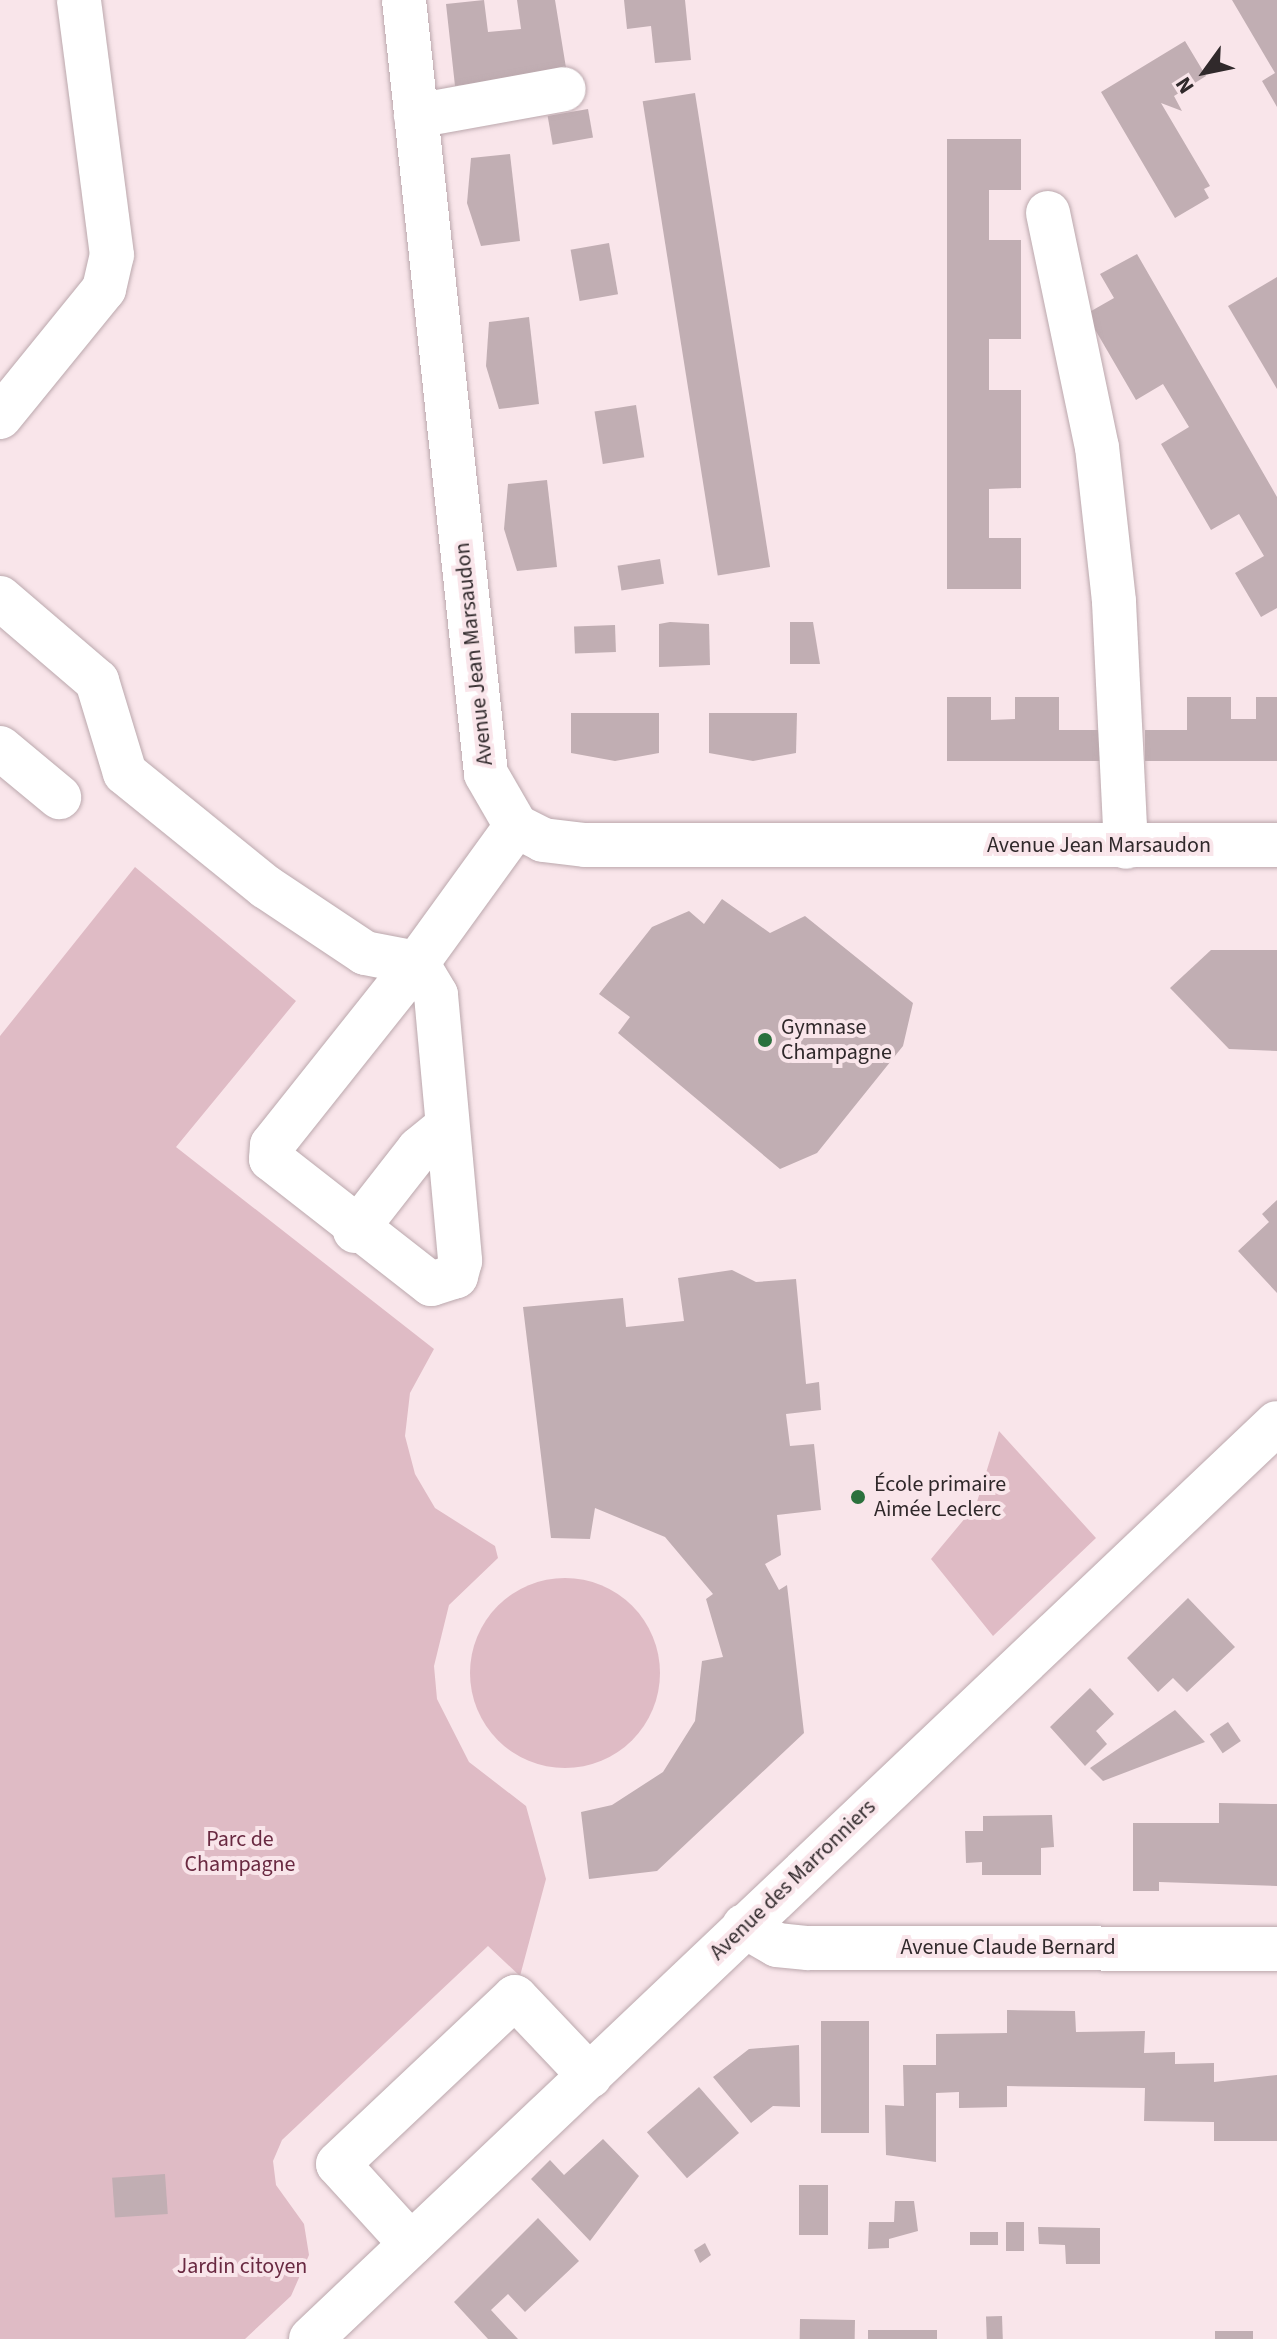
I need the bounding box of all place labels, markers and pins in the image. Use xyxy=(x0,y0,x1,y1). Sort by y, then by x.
place label: Gymnase Champagne xyxy=(781,1014,892,1066)
marker: Gymnase Champagne xyxy=(756,1031,774,1049)
place label: École primaire Aimée Leclerc xyxy=(874,1471,1006,1522)
marker: École primaire Aimée Leclerc xyxy=(849,1488,867,1506)

